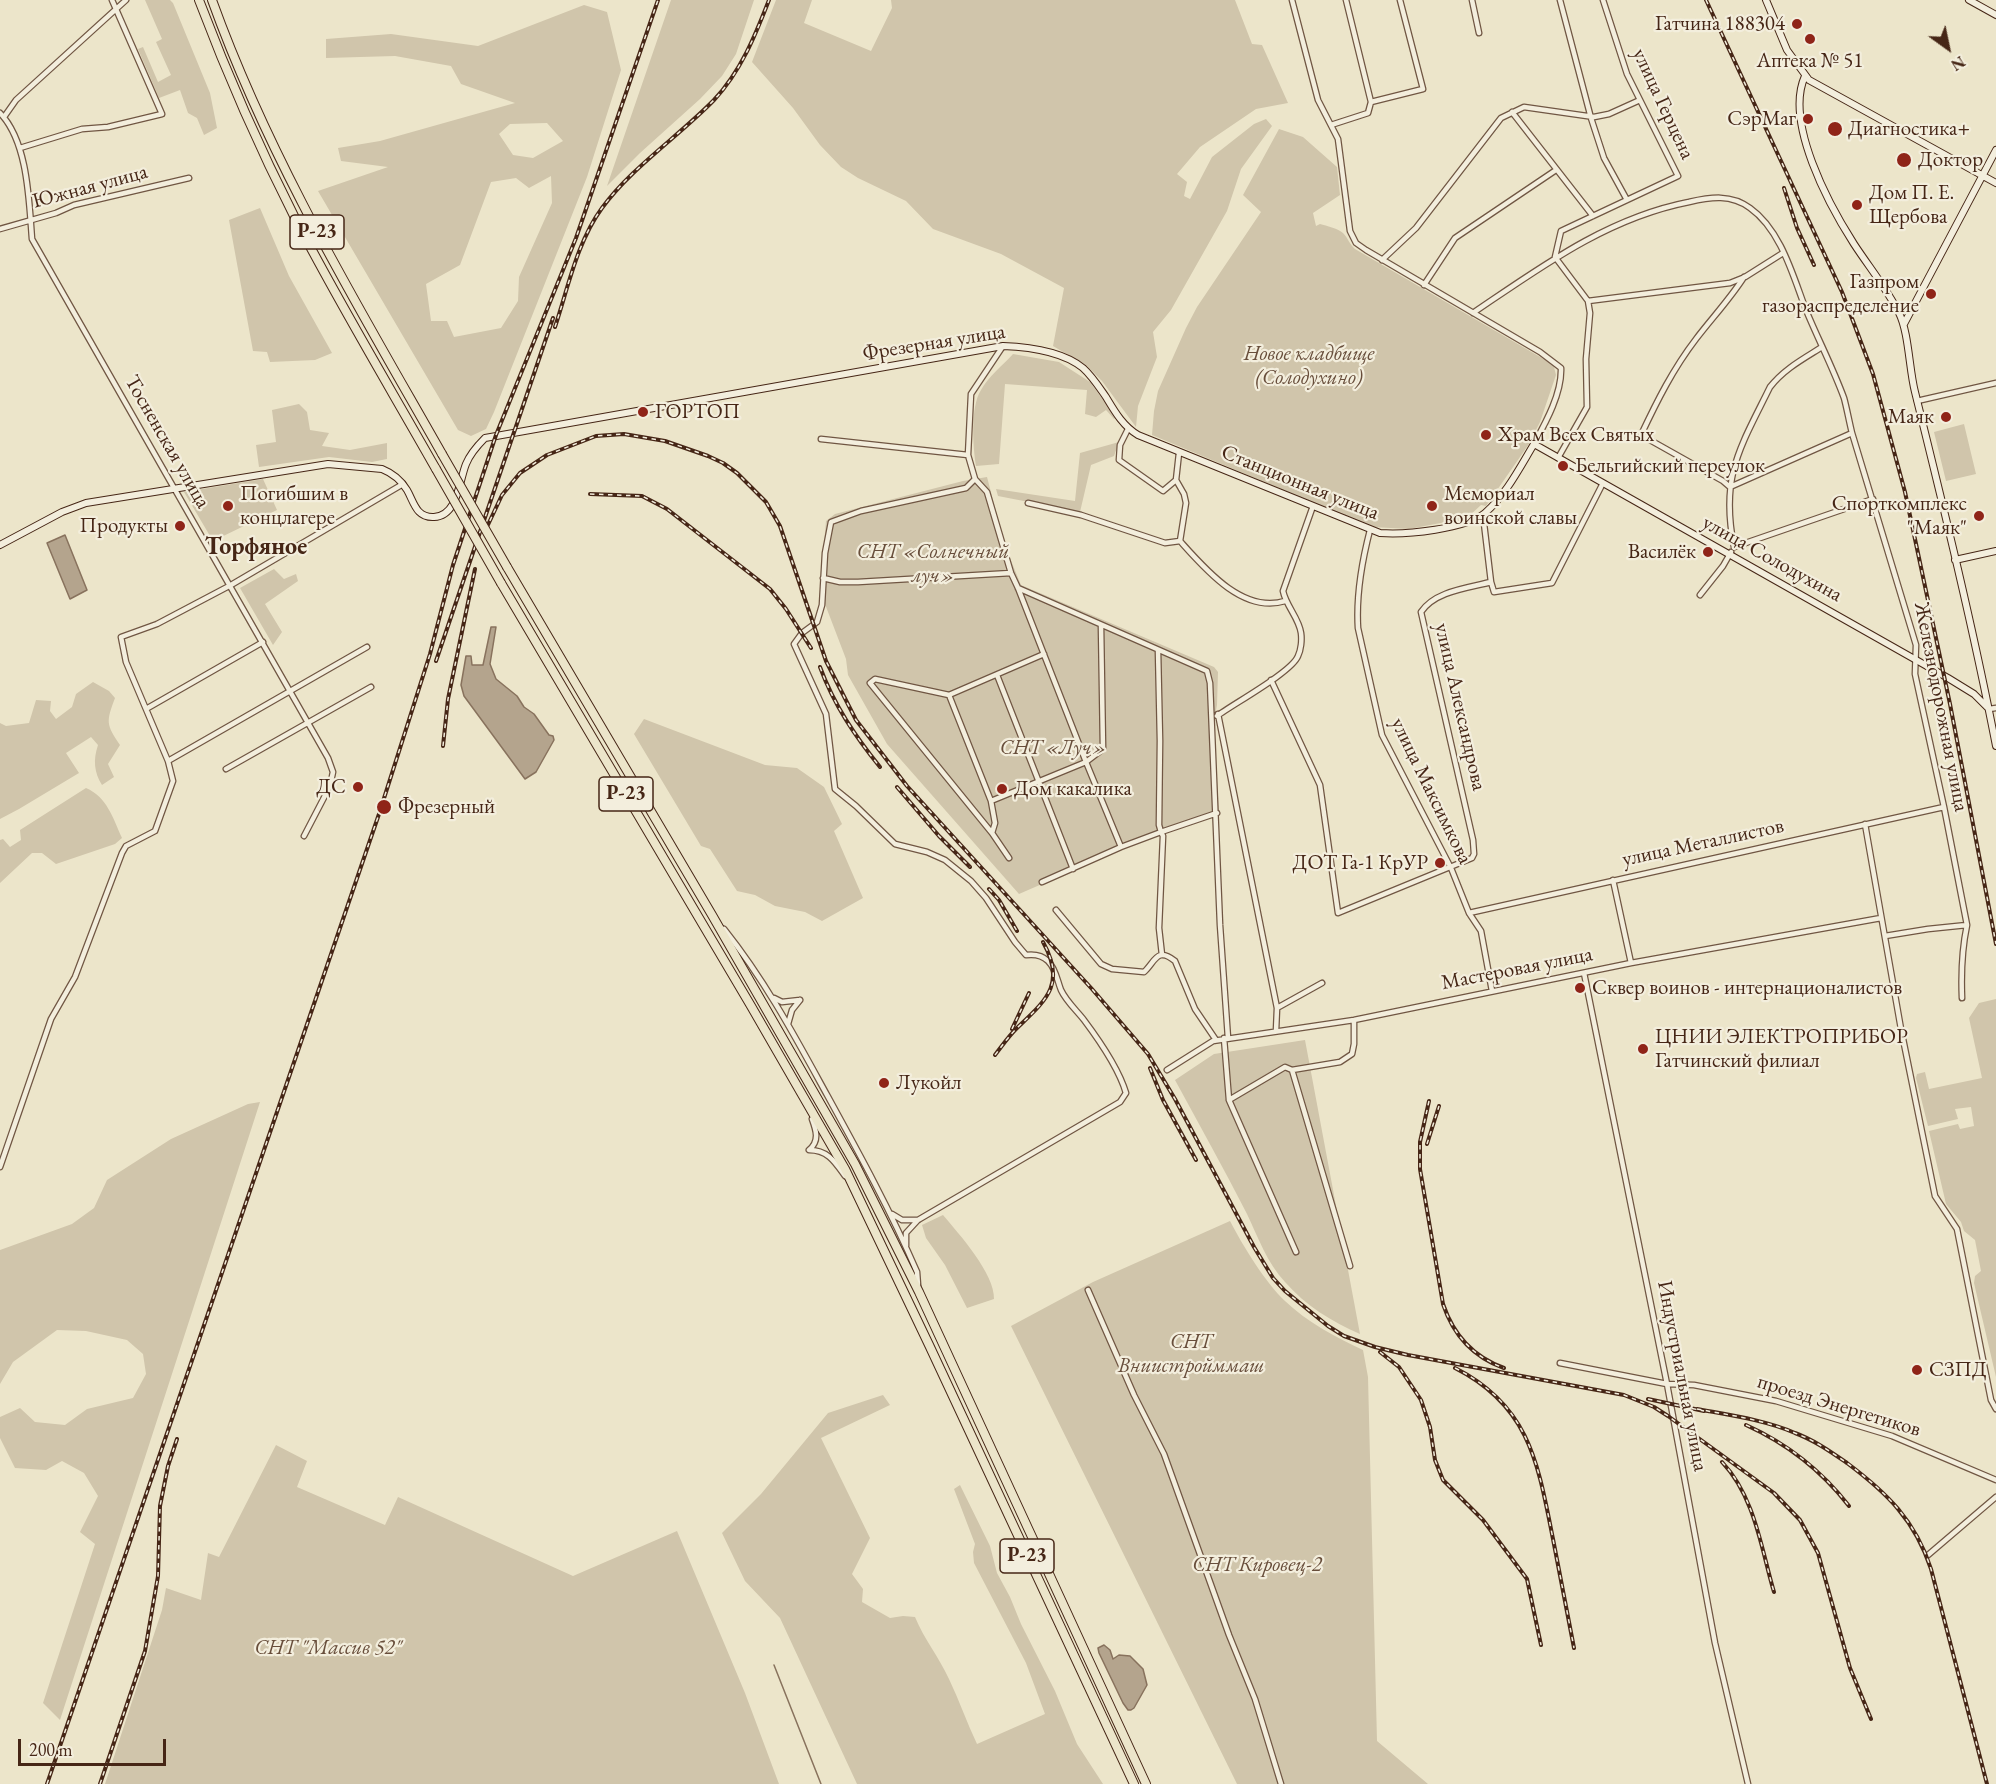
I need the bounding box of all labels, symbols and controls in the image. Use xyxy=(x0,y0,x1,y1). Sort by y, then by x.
place label: Гатчина 188304 xyxy=(1655,11,1785,37)
marker: Гатчина 188304 xyxy=(1790,17,1804,31)
north arrow xyxy=(1918,18,1978,78)
marker: Аптека № 51 xyxy=(1803,32,1817,46)
street label: улица Герцена xyxy=(1626,44,1700,164)
place label: Аптека № 51 xyxy=(1757,48,1863,74)
text: N xyxy=(1947,51,1969,76)
place label: СэрМаг xyxy=(1727,106,1796,132)
marker: СэрМаг xyxy=(1801,112,1815,126)
place label: Диагностика+ xyxy=(1848,116,1970,142)
marker: Диагностика+ xyxy=(1826,120,1844,138)
place label: Доктор xyxy=(1918,147,1983,173)
marker: Доктор xyxy=(1895,151,1913,169)
street label: Южная улица xyxy=(30,160,150,214)
place label: Дом П. Е. Щербова xyxy=(1869,180,1954,230)
marker: Дом П. Е. Щербова xyxy=(1850,198,1864,212)
road number: Р-23 xyxy=(290,215,344,249)
place label: Газпром газораспределение xyxy=(1762,269,1919,319)
marker: Газпром газораспределение xyxy=(1924,287,1938,301)
street label: Фрезерная улица xyxy=(861,319,1007,367)
park label: Новое кладбище (Солодухино) xyxy=(1244,341,1374,391)
street label: Тосненская улица xyxy=(119,371,215,513)
place label: ГОРТОП xyxy=(655,399,740,425)
place label: Маяк xyxy=(1888,404,1934,430)
marker: ГОРТОП xyxy=(636,405,650,419)
marker: Маяк xyxy=(1939,410,1953,424)
place label: Храм Всех Святых xyxy=(1498,422,1654,448)
marker: Храм Всех Святых xyxy=(1479,428,1493,442)
street label: Станционная улица xyxy=(1217,440,1383,526)
place label: Бельгийский переулок xyxy=(1575,453,1765,479)
marker: Бельгийский переулок xyxy=(1556,459,1570,473)
place label: Погибшим в концлагере xyxy=(240,481,348,531)
place label: Мемориал воинской славы xyxy=(1444,481,1577,531)
place label: Спорткомплекс "Маяк" xyxy=(1832,491,1967,541)
marker: Погибшим в концлагере xyxy=(221,499,235,513)
marker: Мемориал воинской славы xyxy=(1425,499,1439,513)
marker: Спорткомплекс "Маяк" xyxy=(1972,509,1986,523)
street label: улица Солодухина xyxy=(1698,510,1846,608)
place label: Продукты xyxy=(80,513,168,539)
marker: Продукты xyxy=(173,519,187,533)
district label: Торфяное xyxy=(205,533,307,561)
park label: СНТ «Солнечный луч» xyxy=(857,539,1009,589)
place label: Василёк xyxy=(1628,539,1696,565)
marker: Василёк xyxy=(1701,545,1715,559)
street label: Железнодорожная улица xyxy=(1908,600,1974,814)
street label: улица Александрова xyxy=(1428,621,1492,793)
street label: улица Максимкова xyxy=(1385,714,1477,868)
park label: СНТ «Луч» xyxy=(1000,735,1106,761)
place label: ДС xyxy=(316,774,346,800)
place label: Дом какалика xyxy=(1014,776,1132,802)
road number: Р-23 xyxy=(599,777,653,811)
marker: ДС xyxy=(351,780,365,794)
marker: Дом какалика xyxy=(995,782,1009,796)
place label: Фрезерный xyxy=(398,794,495,820)
marker: Фрезерный xyxy=(375,798,393,816)
street label: улица Металлистов xyxy=(1620,814,1786,872)
place label: ДОТ Га-1 КрУР xyxy=(1293,850,1428,876)
marker: ДОТ Га-1 КрУР xyxy=(1433,856,1447,870)
street label: Мастеровая улица xyxy=(1439,942,1595,996)
place label: Сквер воинов - интернационалистов xyxy=(1592,975,1902,1001)
marker: Сквер воинов - интернационалистов xyxy=(1573,981,1587,995)
place label: ЦНИИ ЭЛЕКТРОПРИБОР Гатчинский филиал xyxy=(1655,1024,1908,1074)
marker: ЦНИИ ЭЛЕКТРОПРИБОР Гатчинский филиал xyxy=(1636,1042,1650,1056)
place label: Лукойл xyxy=(896,1070,961,1096)
marker: Лукойл xyxy=(877,1076,891,1090)
street label: Индустриальная улица xyxy=(1651,1278,1713,1474)
park label: СНТ Вниистройммаш xyxy=(1118,1329,1264,1379)
place label: СЗПД xyxy=(1929,1357,1987,1383)
marker: СЗПД xyxy=(1910,1363,1924,1377)
street label: проезд Энергетиков xyxy=(1754,1369,1924,1443)
road number: Р-23 xyxy=(1000,1539,1054,1573)
park label: СНТ Кировец-2 xyxy=(1192,1552,1322,1578)
park label: СНТ "Массив 52" xyxy=(254,1635,402,1661)
scale bar xyxy=(21,1727,170,1765)
text: 200 m xyxy=(29,1738,73,1761)

